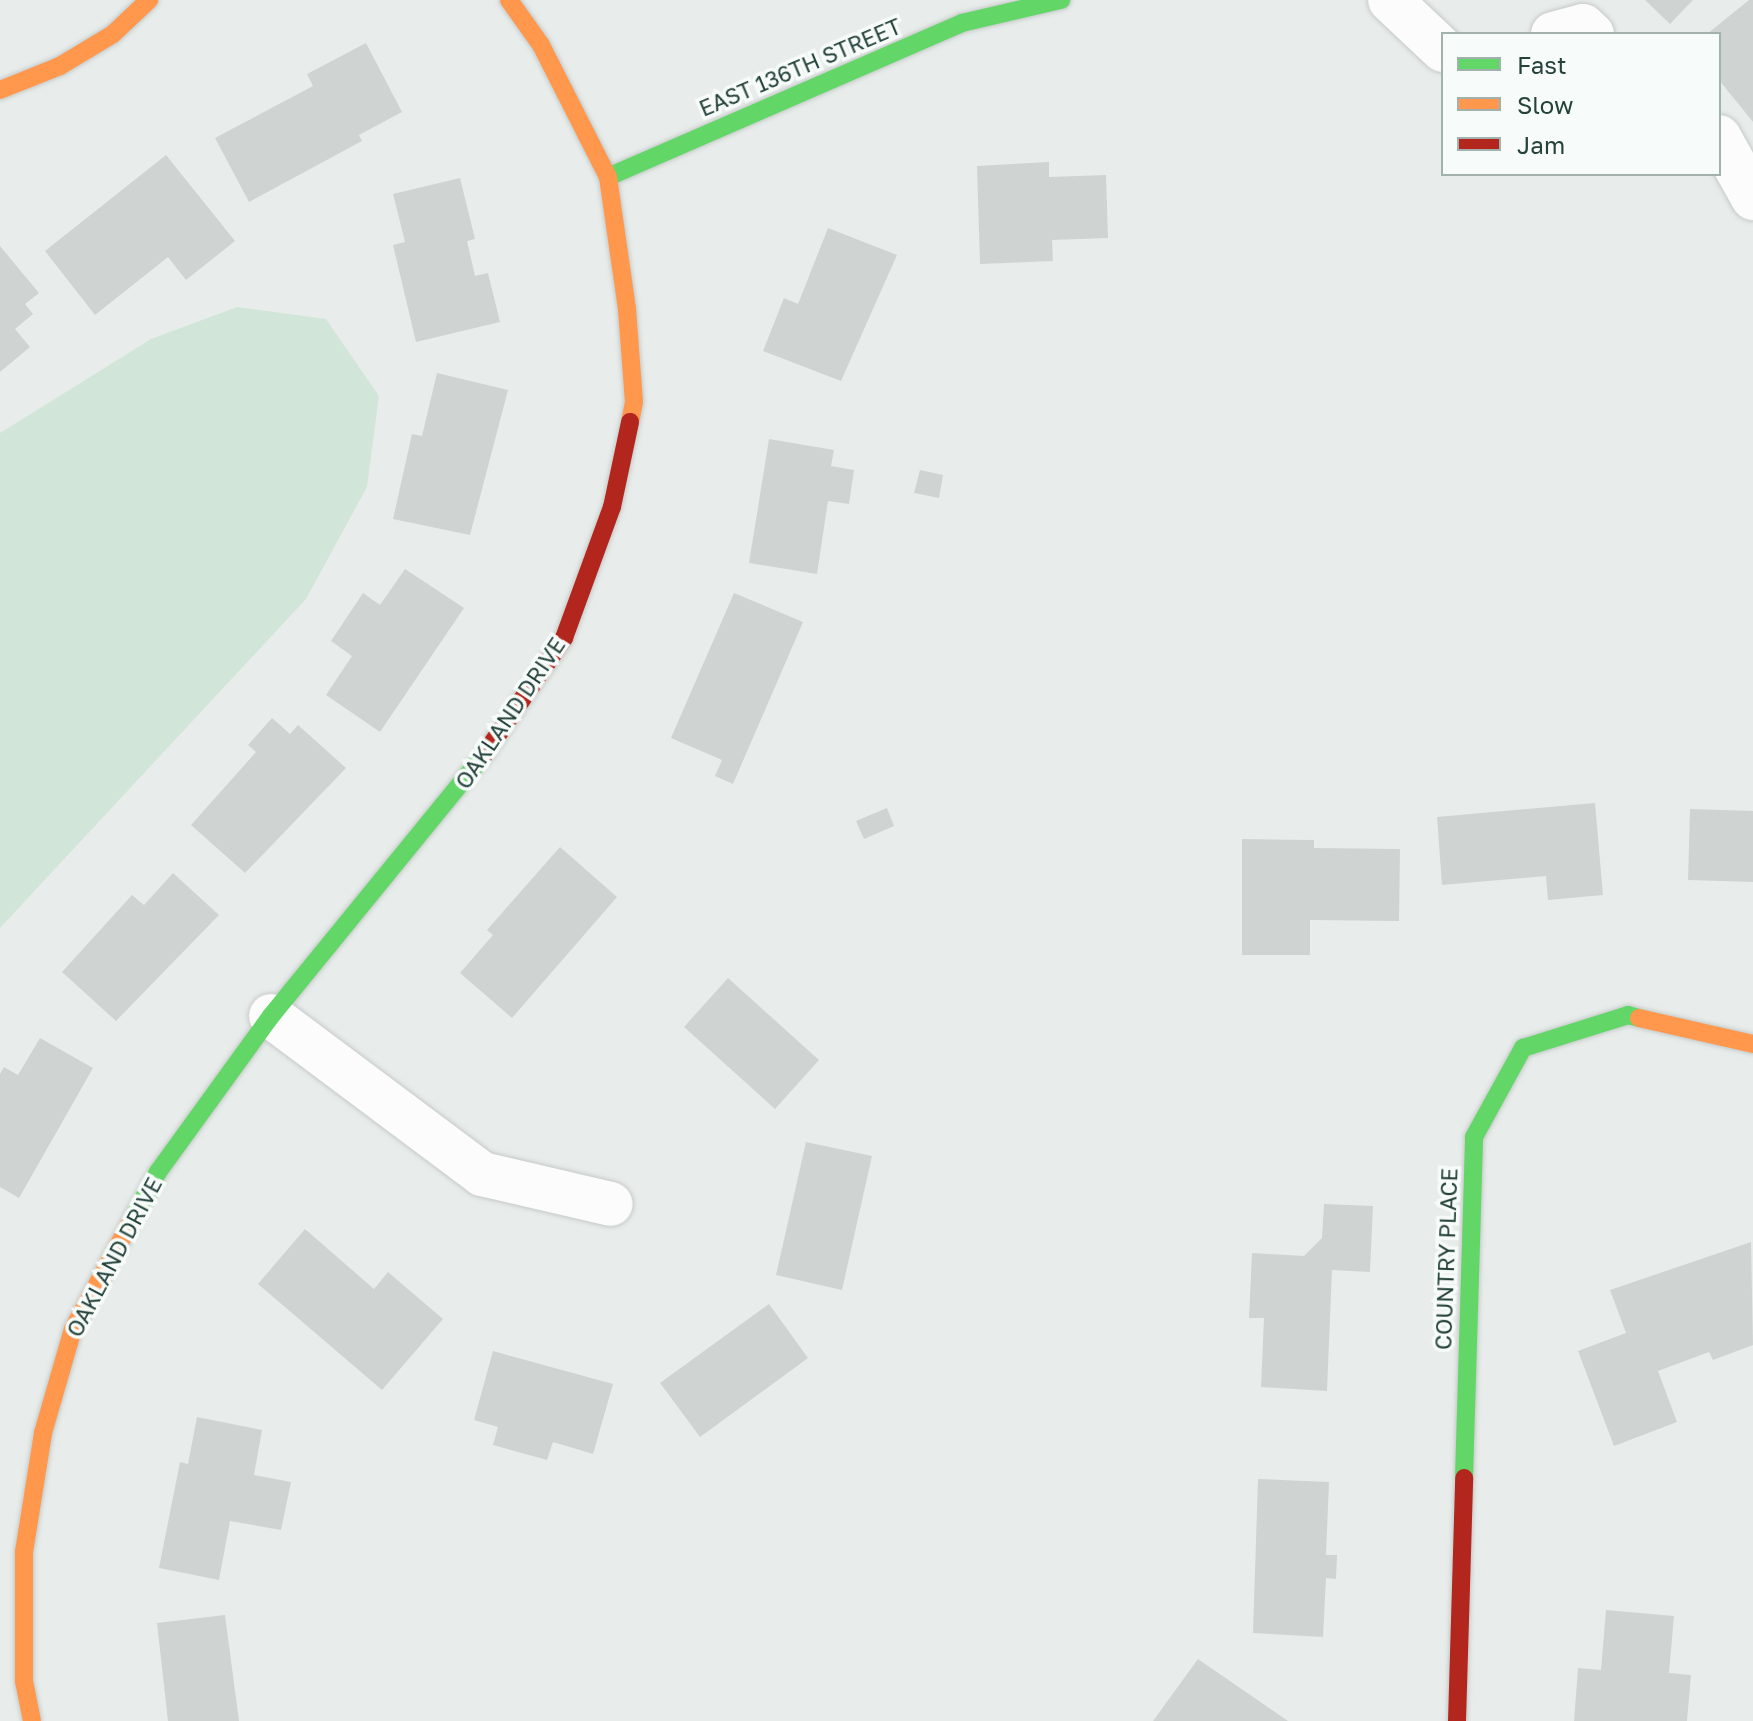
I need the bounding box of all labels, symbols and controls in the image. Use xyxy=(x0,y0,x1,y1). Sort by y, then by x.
street label: EAST 136TH STREET xyxy=(695,12,905,122)
legend xyxy=(1441,32,1721,176)
text: Fast xyxy=(1517,50,1567,79)
text: Slow xyxy=(1517,90,1573,119)
text: Jam xyxy=(1517,130,1565,159)
street label: OAKLAND DRIVE xyxy=(450,632,570,794)
street label: COUNTRY PLACE xyxy=(1430,1168,1462,1350)
street label: OAKLAND DRIVE xyxy=(61,1173,167,1341)

